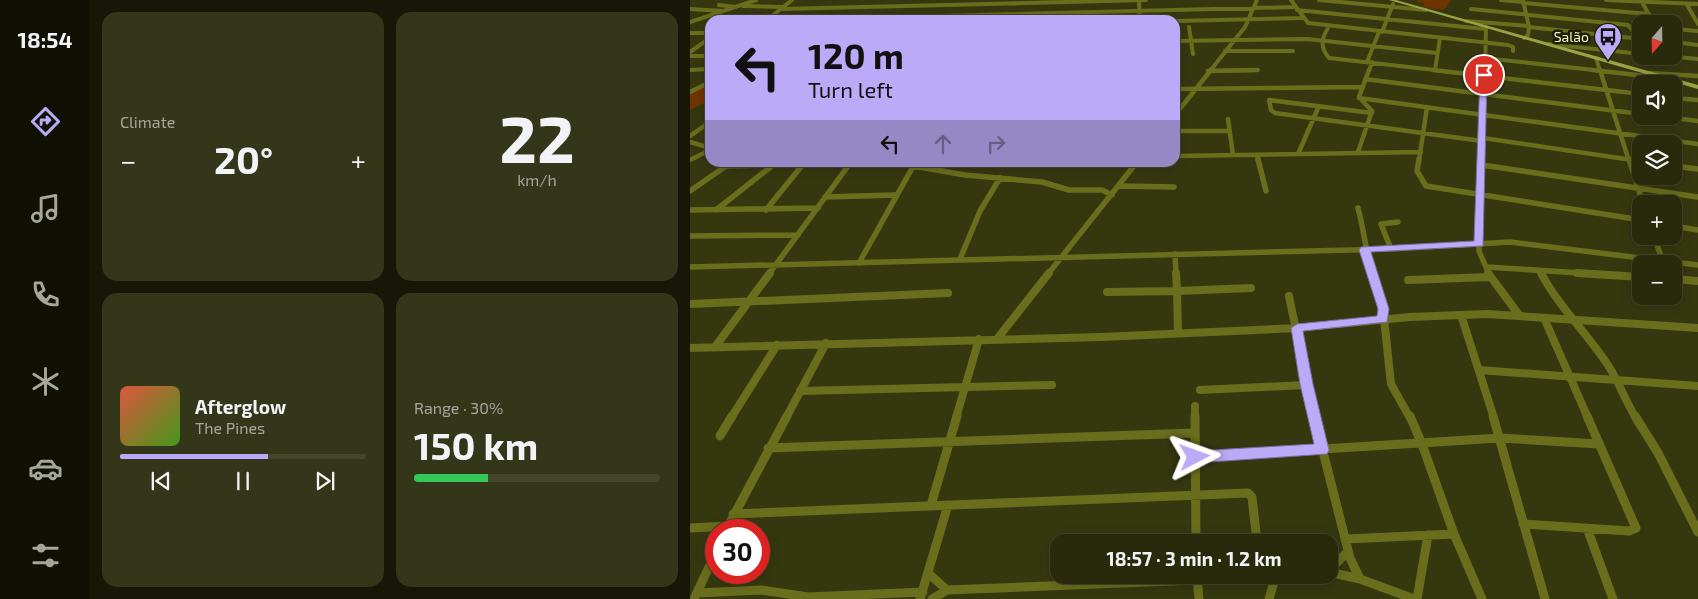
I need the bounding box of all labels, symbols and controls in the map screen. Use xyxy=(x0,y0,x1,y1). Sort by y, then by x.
north arrow xyxy=(1632,15,1682,65)
map controls xyxy=(1632,15,1682,305)
bus stop icon: Salão xyxy=(1593,22,1623,61)
text: 18:54 xyxy=(17,26,73,52)
place label: Salão xyxy=(1554,28,1589,45)
text: 120 m xyxy=(808,34,904,76)
icon: left xyxy=(725,35,790,100)
pin xyxy=(1463,54,1505,96)
icon: arrive xyxy=(1470,61,1498,89)
button: sound xyxy=(1632,75,1682,125)
text: Turn left xyxy=(808,76,893,102)
text: 22 xyxy=(499,98,575,176)
icon: directions xyxy=(28,104,63,139)
text: Climate xyxy=(120,112,175,131)
icon: left xyxy=(876,130,904,158)
icon: ahead xyxy=(929,130,957,158)
icon: right xyxy=(982,130,1010,158)
button: layers xyxy=(1632,135,1682,185)
text: 20° xyxy=(214,136,273,182)
text: − xyxy=(120,143,136,177)
text: + xyxy=(351,143,366,177)
text: km/h xyxy=(517,170,557,189)
icon: music xyxy=(28,191,63,226)
button: + xyxy=(1632,195,1682,245)
button: − xyxy=(1632,255,1682,305)
icon: phone xyxy=(28,277,63,312)
icon: climate xyxy=(28,364,63,399)
text: Afterglow xyxy=(195,395,286,418)
text: Range · 30% xyxy=(414,398,503,417)
text: The Pines xyxy=(195,418,265,437)
text: 150 km xyxy=(414,422,538,468)
position arrow xyxy=(1168,430,1220,482)
icon: car xyxy=(28,451,63,486)
icon: previous xyxy=(147,467,175,495)
icon: pause xyxy=(229,467,257,495)
icon: next xyxy=(311,467,339,495)
speed limit sign: 30 xyxy=(705,519,770,584)
icon: filters xyxy=(28,538,63,573)
text: 18:57 · 3 min · 1.2 km xyxy=(1106,547,1282,570)

